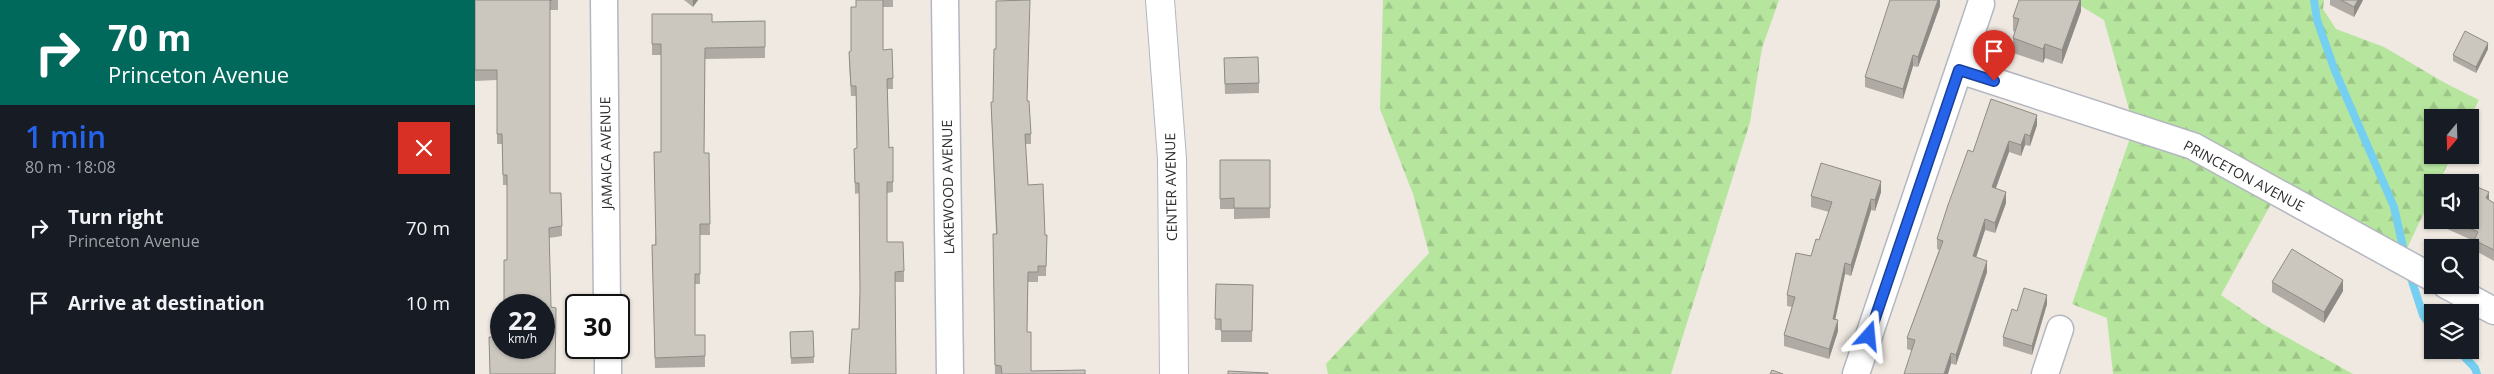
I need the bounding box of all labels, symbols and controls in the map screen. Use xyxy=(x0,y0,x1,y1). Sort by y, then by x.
text: 70 m xyxy=(108,14,191,61)
icon: right xyxy=(25,20,90,85)
pin xyxy=(1973,30,2015,81)
icon: arrive xyxy=(1980,37,2008,65)
text: Princeton Avenue xyxy=(108,59,289,89)
street label: JAMAICA AVENUE xyxy=(595,96,616,212)
north arrow xyxy=(2424,109,2479,164)
map controls xyxy=(2424,109,2479,359)
text: 1 min xyxy=(25,116,106,157)
street label: LAKEWOOD AVENUE xyxy=(937,120,958,254)
button: close xyxy=(398,122,450,174)
street label: CENTER AVENUE xyxy=(1160,133,1181,241)
street label: PRINCETON AVENUE xyxy=(2180,136,2308,215)
text: 80 m · 18:08 xyxy=(25,156,116,178)
button: sound xyxy=(2424,174,2479,229)
text: Turn right xyxy=(68,204,163,230)
icon: right xyxy=(25,214,53,242)
text: 70 m xyxy=(406,215,450,241)
text: Princeton Avenue xyxy=(68,230,200,252)
button: search xyxy=(2424,239,2479,294)
icon: arrive xyxy=(25,289,53,317)
text: Arrive at destination xyxy=(68,290,265,316)
text: 10 m xyxy=(406,290,450,316)
speed limit sign: 30 xyxy=(565,294,630,359)
text: 22 xyxy=(508,303,537,337)
button: layers xyxy=(2424,304,2479,359)
position arrow xyxy=(1842,309,1894,361)
text: km/h xyxy=(508,330,537,347)

